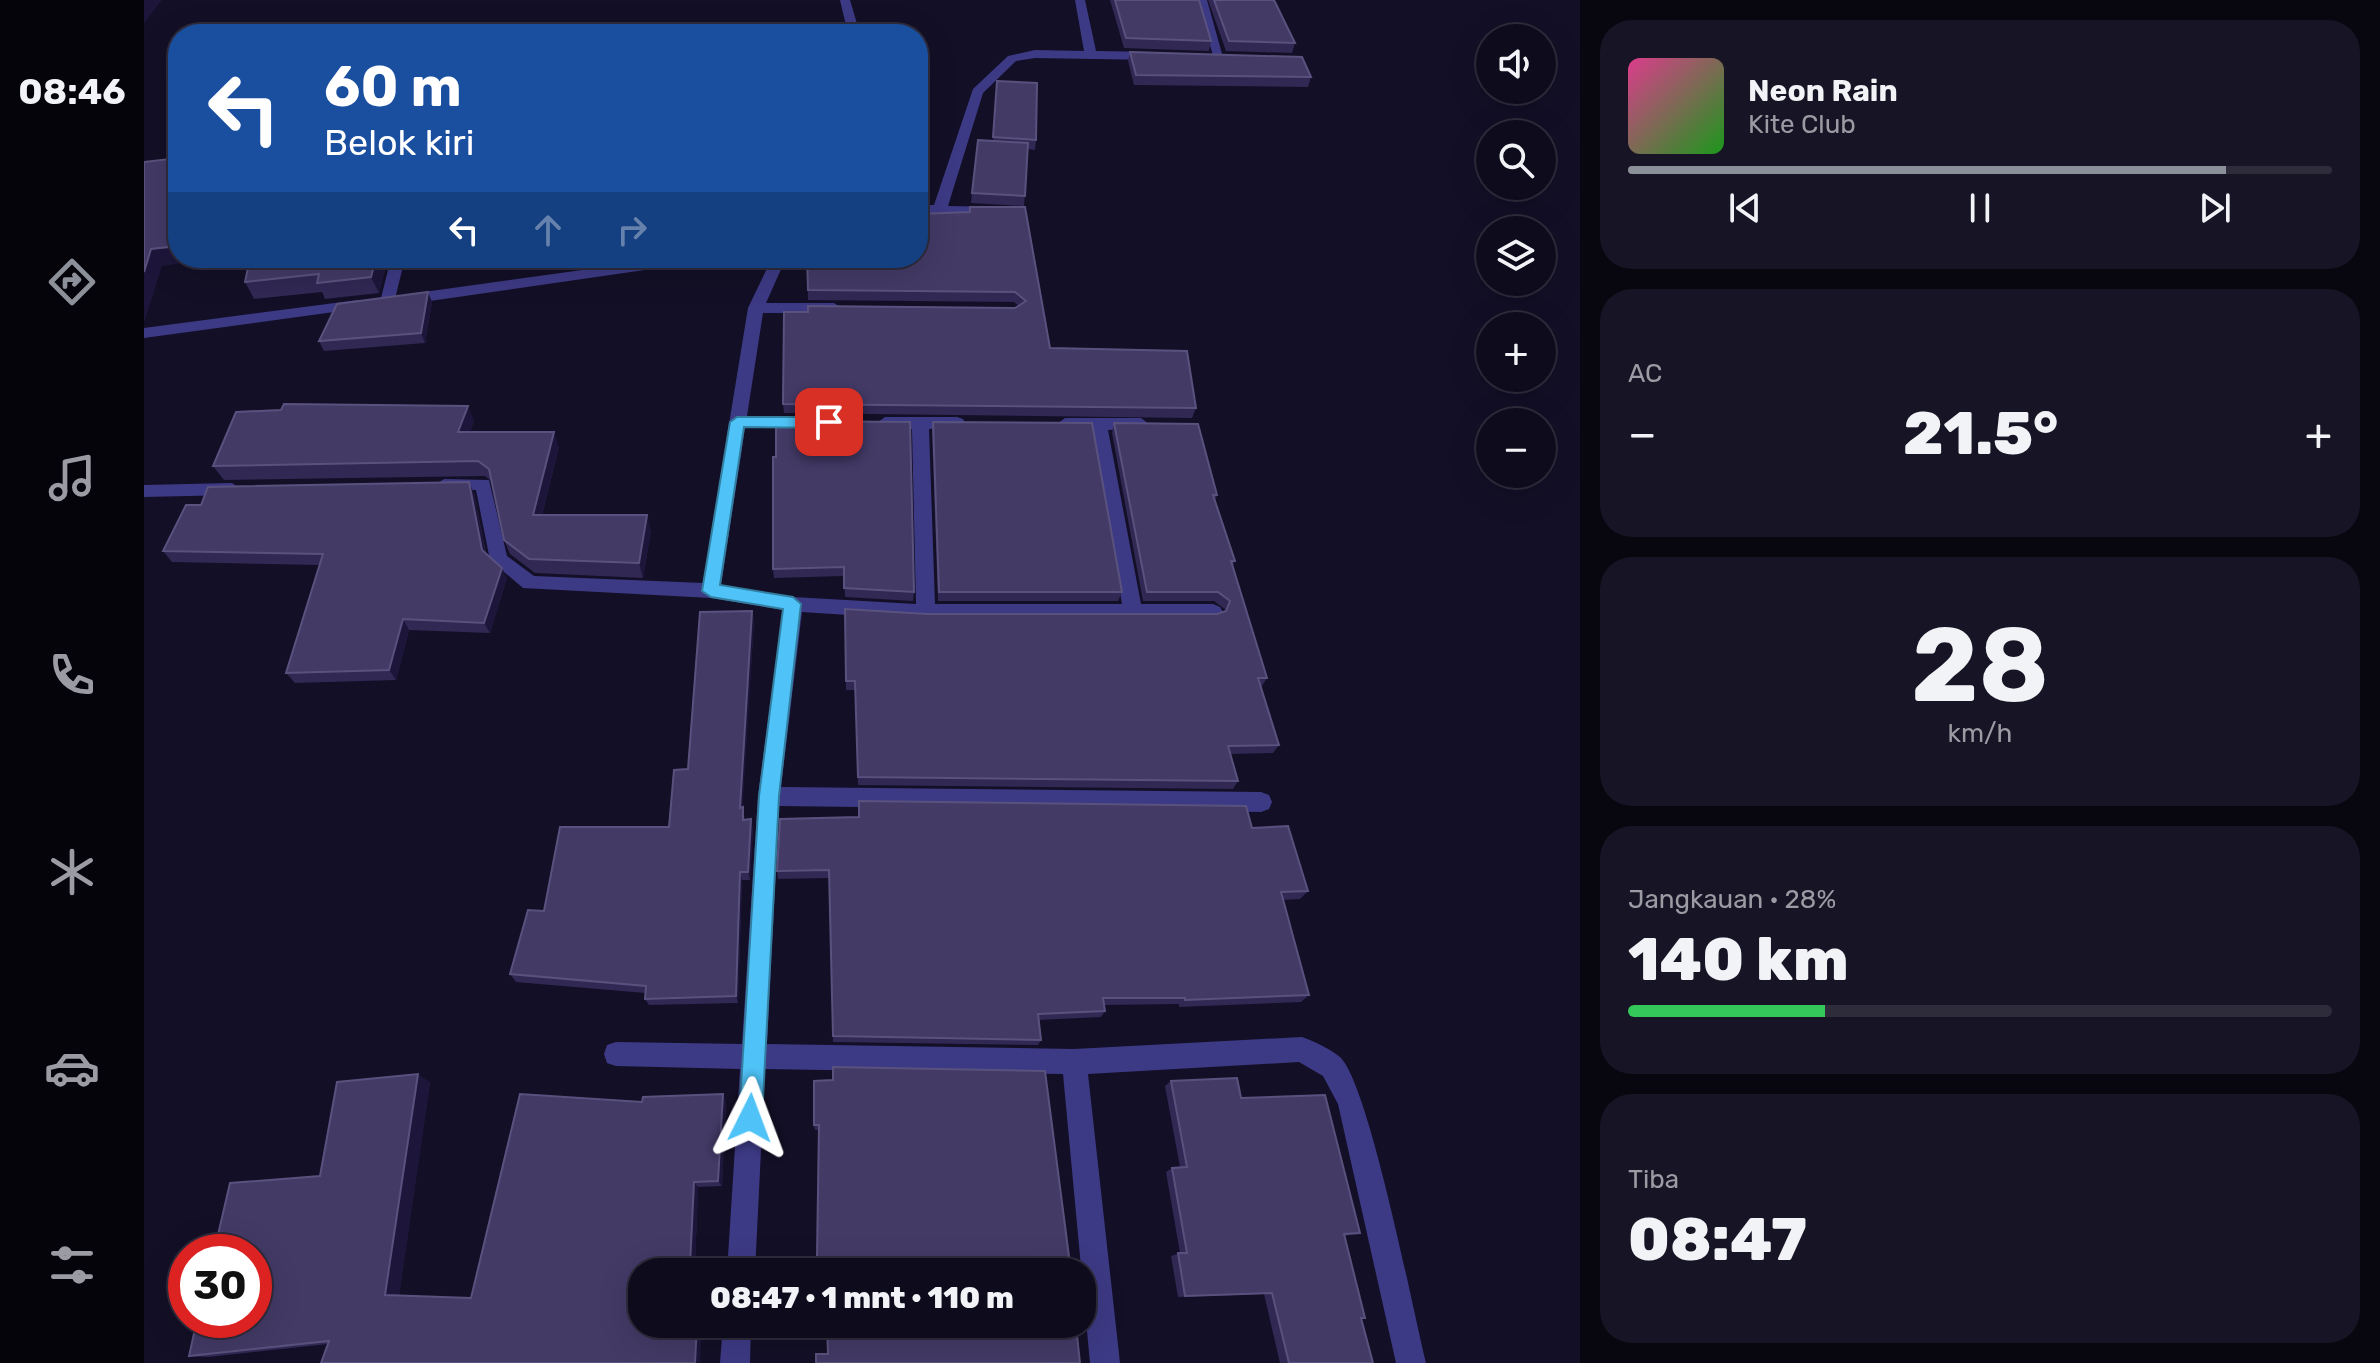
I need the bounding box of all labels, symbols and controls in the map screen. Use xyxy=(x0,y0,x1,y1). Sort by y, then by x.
map controls xyxy=(1476,24,1556,488)
button: sound xyxy=(1476,24,1556,104)
text: 60 m xyxy=(324,54,462,120)
icon: left xyxy=(192,56,296,160)
text: 08:46 xyxy=(18,70,126,113)
text: Neon Rain xyxy=(1748,73,1898,109)
text: Kite Club xyxy=(1748,109,1856,140)
button: search xyxy=(1476,120,1556,200)
text: Belok kiri xyxy=(324,121,474,164)
icon: previous xyxy=(1723,186,1767,230)
icon: pause xyxy=(1958,186,2002,230)
icon: next xyxy=(2193,186,2237,230)
icon: left xyxy=(442,208,486,252)
icon: ahead xyxy=(526,208,570,252)
icon: right xyxy=(610,208,654,252)
button: layers xyxy=(1476,216,1556,296)
icon: directions xyxy=(44,254,100,310)
button: + xyxy=(1476,312,1556,392)
text: AC xyxy=(1628,358,1662,389)
pin xyxy=(795,388,863,456)
text: 21.5° xyxy=(1903,398,2058,469)
icon: arrive xyxy=(807,400,851,444)
button: − xyxy=(1476,408,1556,488)
text: − xyxy=(1628,408,1657,460)
text: + xyxy=(2305,408,2332,460)
icon: music xyxy=(44,450,100,506)
text: 28 xyxy=(1911,604,2049,727)
icon: phone xyxy=(44,647,100,703)
text: km/h xyxy=(1948,718,2012,749)
icon: climate xyxy=(44,844,100,900)
text: Jangkauan · 28% xyxy=(1628,884,1836,915)
text: 140 km xyxy=(1628,924,1849,995)
icon: car xyxy=(44,1040,100,1096)
position arrow xyxy=(708,1076,792,1160)
text: Tiba xyxy=(1628,1164,1679,1195)
text: 08:47 xyxy=(1628,1204,1807,1275)
speed limit sign: 30 xyxy=(168,1234,272,1338)
icon: filters xyxy=(44,1237,100,1293)
text: 08:47 · 1 mnt · 110 m xyxy=(710,1280,1014,1316)

